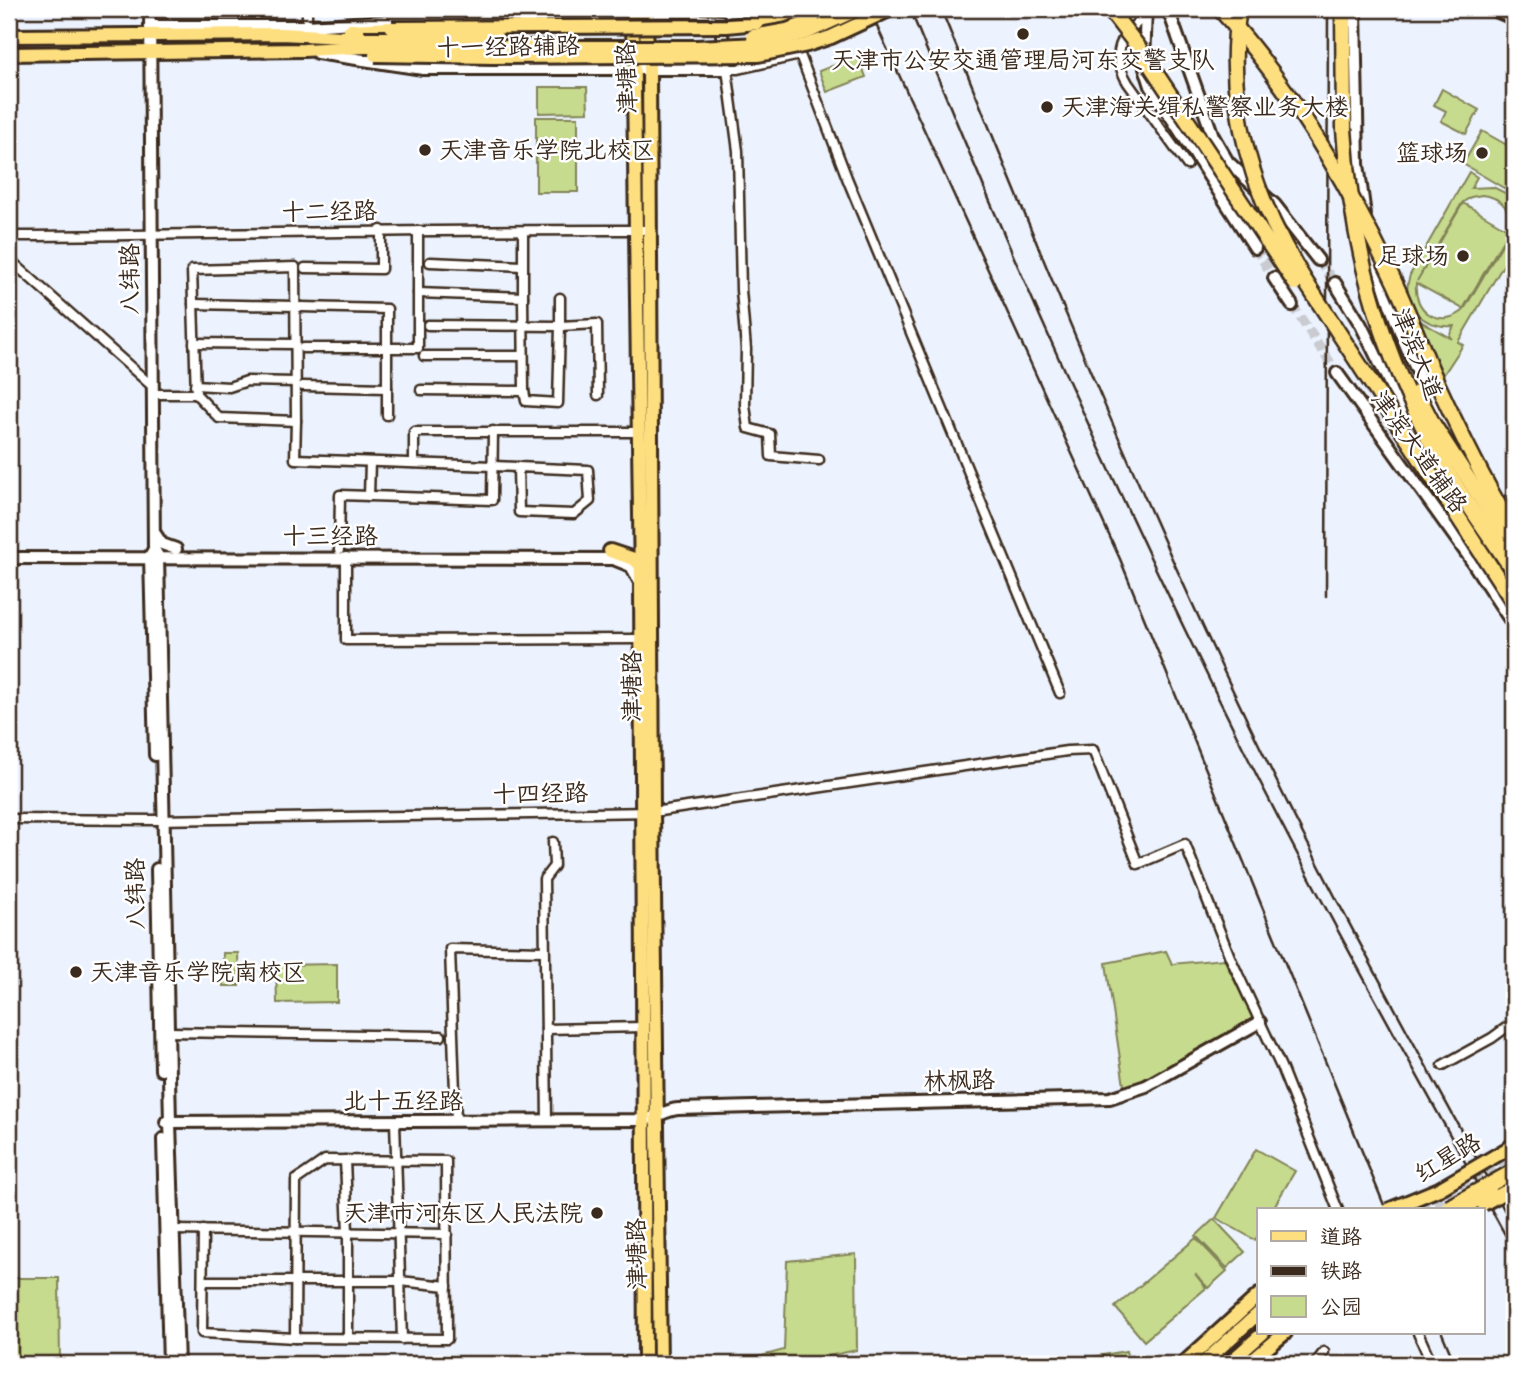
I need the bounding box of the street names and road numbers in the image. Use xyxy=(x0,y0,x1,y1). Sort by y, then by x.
street label: 十一经路辅路 xyxy=(436,31,580,63)
street label: 津塘路 xyxy=(611,42,643,114)
street label: 十二经路 xyxy=(281,197,377,227)
street label: 八纬路 xyxy=(116,243,145,315)
street label: 津滨大道 xyxy=(1386,304,1448,404)
street label: 津滨大道辅路 xyxy=(1365,385,1473,519)
street label: 十三经路 xyxy=(282,522,378,551)
street label: 津塘路 xyxy=(618,650,647,722)
street label: 十四经路 xyxy=(492,779,588,809)
street label: 八纬路 xyxy=(121,858,151,930)
street label: 林枫路 xyxy=(923,1066,995,1096)
street label: 北十五经路 xyxy=(343,1087,463,1116)
street label: 红星路 xyxy=(1410,1127,1486,1189)
street label: 津塘路 xyxy=(622,1218,652,1290)

